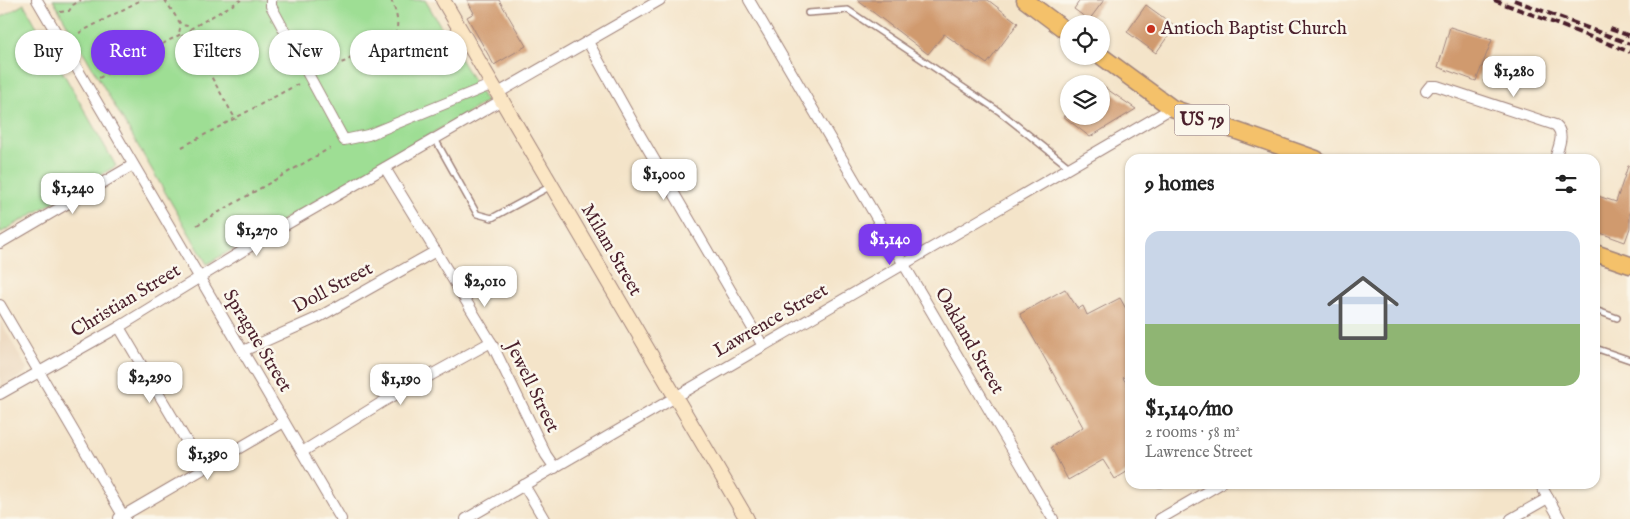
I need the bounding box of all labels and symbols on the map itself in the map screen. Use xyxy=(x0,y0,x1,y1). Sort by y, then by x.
place label: Antioch Baptist Church xyxy=(1160,17,1347,41)
marker: Antioch Baptist Church xyxy=(1145,23,1157,35)
pin: $1,280 xyxy=(1473,56,1555,98)
road number: US 79 xyxy=(1174,104,1230,136)
pin: $1,000 xyxy=(623,158,705,201)
pin: $1,240 xyxy=(32,172,114,215)
street label: Milam Street xyxy=(575,200,647,301)
pin: $1,270 xyxy=(216,214,298,257)
pin: $1,140 xyxy=(849,224,931,266)
street label: Doll Street xyxy=(289,257,378,319)
street label: Christian Street xyxy=(67,259,186,343)
pin: $2,010 xyxy=(444,266,526,308)
street label: Lawrence Street xyxy=(710,278,833,363)
street label: Oakland Street xyxy=(929,283,1009,399)
street label: Sprague Street xyxy=(217,285,297,397)
street label: Jewell Street xyxy=(499,335,565,437)
pin: $2,290 xyxy=(109,362,191,404)
pin: $1,190 xyxy=(360,364,442,406)
pin: $1,390 xyxy=(167,438,249,481)

